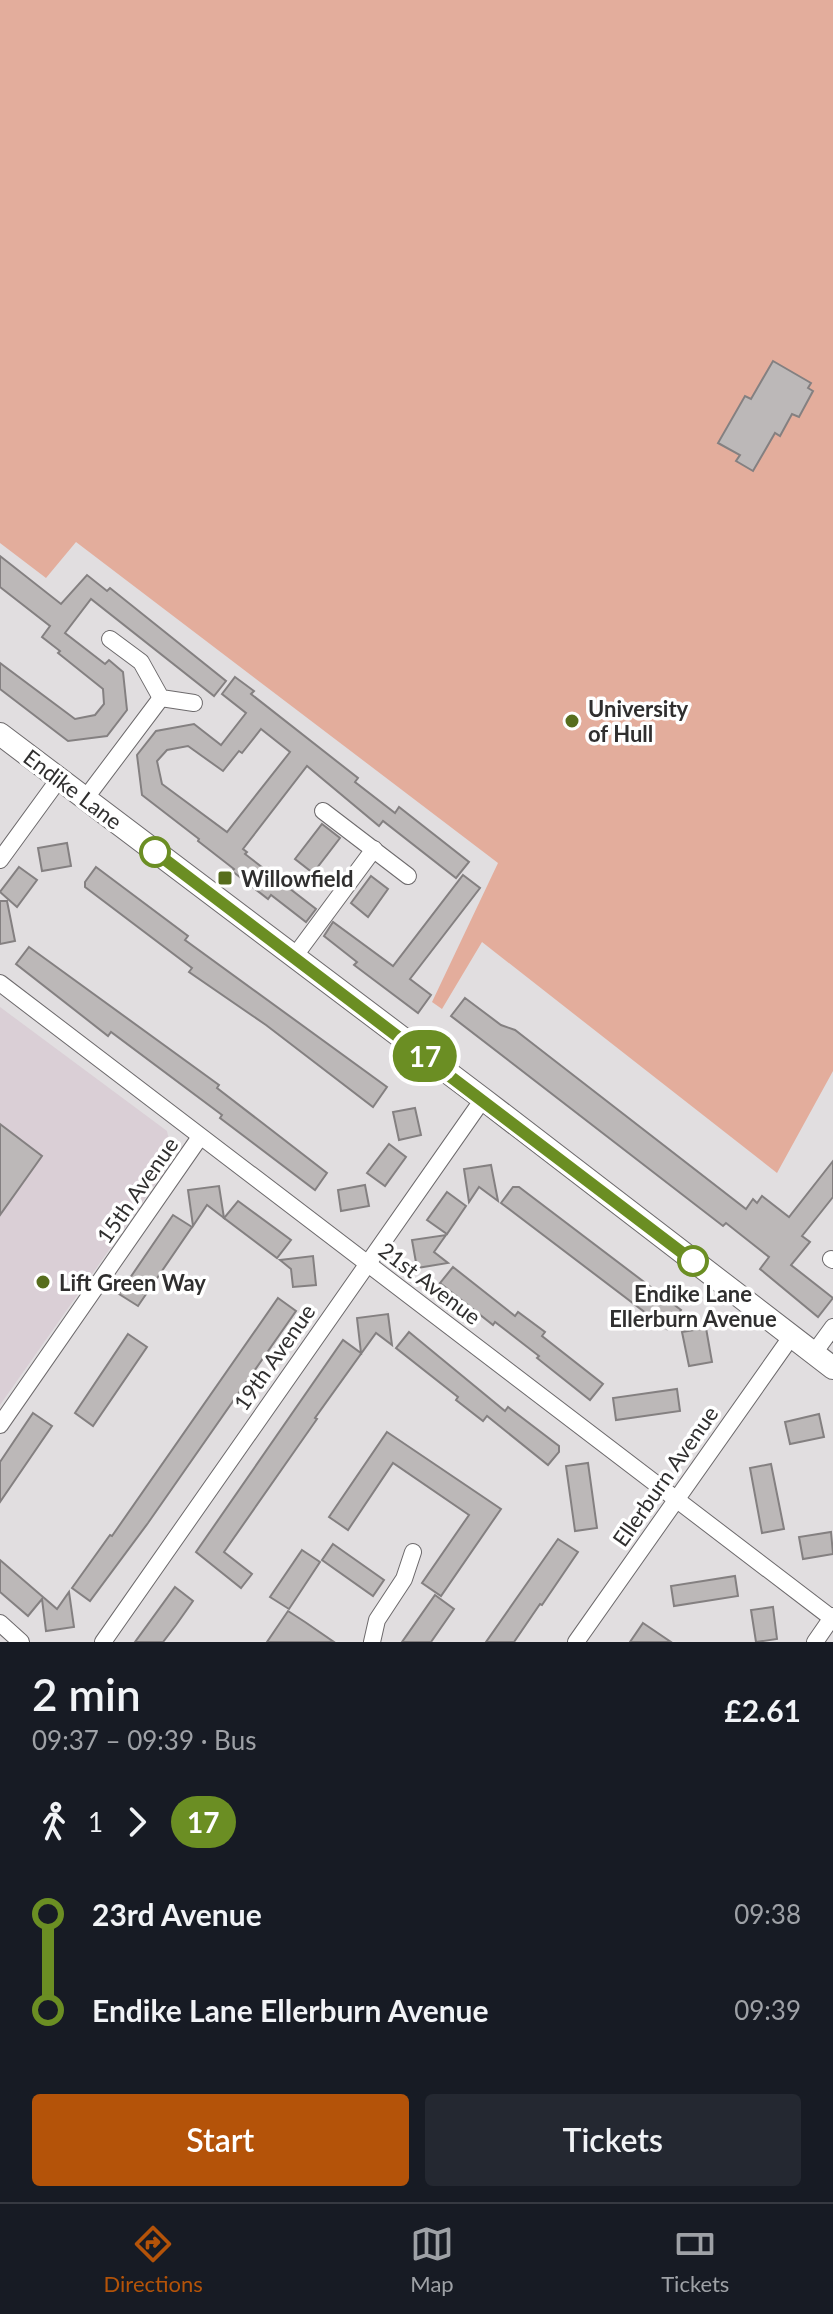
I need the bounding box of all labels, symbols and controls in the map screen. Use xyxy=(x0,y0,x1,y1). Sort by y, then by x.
place label: University of Hull xyxy=(588,695,689,747)
marker: University of Hull xyxy=(563,712,581,730)
street label: Endike Lane xyxy=(18,743,128,835)
unlabelled marker xyxy=(140,837,170,867)
place label: Willowfield xyxy=(241,865,354,892)
marker: Willowfield xyxy=(216,869,234,887)
line badge: 17 xyxy=(389,1030,461,1082)
text: 17 xyxy=(409,1039,441,1073)
street label: 15th Avenue xyxy=(91,1132,183,1248)
street label: 21st Avenue xyxy=(374,1236,486,1330)
marker: Endike Lane Ellerburn Avenue xyxy=(678,1246,708,1276)
place label: Lift Green Way xyxy=(59,1269,206,1296)
marker: Lift Green Way xyxy=(34,1273,52,1291)
place label: Endike Lane Ellerburn Avenue xyxy=(609,1280,777,1332)
street label: 19th Avenue xyxy=(228,1299,320,1415)
street label: Ellerburn Avenue xyxy=(607,1401,723,1551)
text: 2 min xyxy=(32,1668,141,1720)
text: £2.61 xyxy=(724,1692,801,1728)
text: 09:37 – 09:39 · Bus xyxy=(32,1724,256,1756)
icon: walk xyxy=(32,1800,76,1844)
icon: forward xyxy=(115,1800,159,1844)
text: 17 xyxy=(187,1805,220,1839)
text: 1 xyxy=(88,1806,103,1838)
text: 23rd Avenue xyxy=(92,1896,262,1932)
text: 09:38 xyxy=(734,1898,801,1930)
text: Endike Lane Ellerburn Avenue xyxy=(92,1992,489,2028)
text: 09:39 xyxy=(734,1994,801,2026)
button: Start xyxy=(32,2094,409,2186)
button: Tickets xyxy=(425,2094,801,2186)
tab: Directions xyxy=(104,2222,203,2297)
tab: Map xyxy=(410,2222,454,2297)
tab: Tickets xyxy=(661,2222,729,2297)

